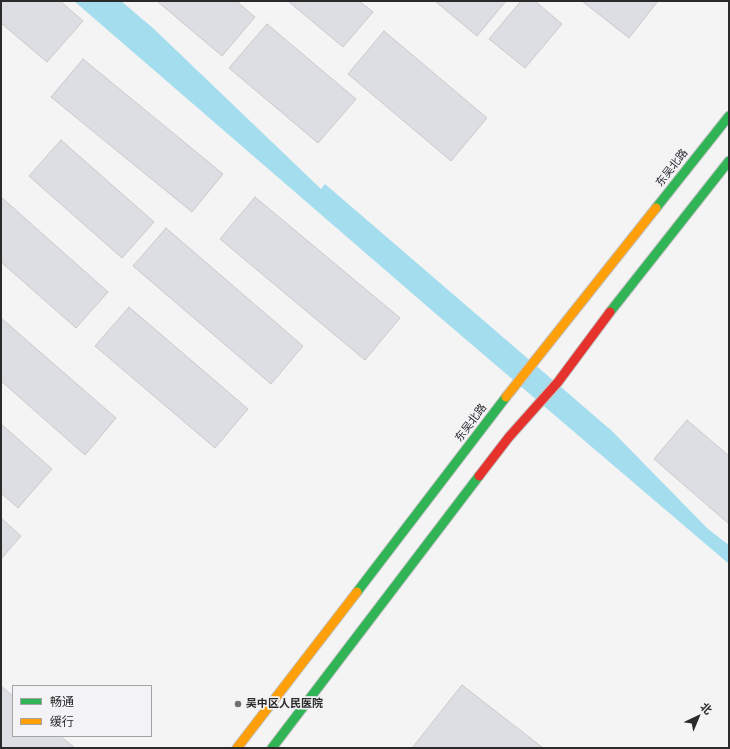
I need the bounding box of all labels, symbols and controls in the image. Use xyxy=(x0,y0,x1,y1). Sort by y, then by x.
street label: 东吴北路 xyxy=(653,147,691,189)
street label: 东吴北路 xyxy=(452,401,490,445)
legend xyxy=(12,685,152,737)
text: 畅通 xyxy=(50,693,74,710)
place label: 吴中区人民医院 xyxy=(246,697,323,711)
north arrow xyxy=(678,697,718,737)
marker: 吴中区人民医院 xyxy=(233,699,243,709)
text: 北 xyxy=(698,699,716,717)
text: 缓行 xyxy=(50,713,74,730)

